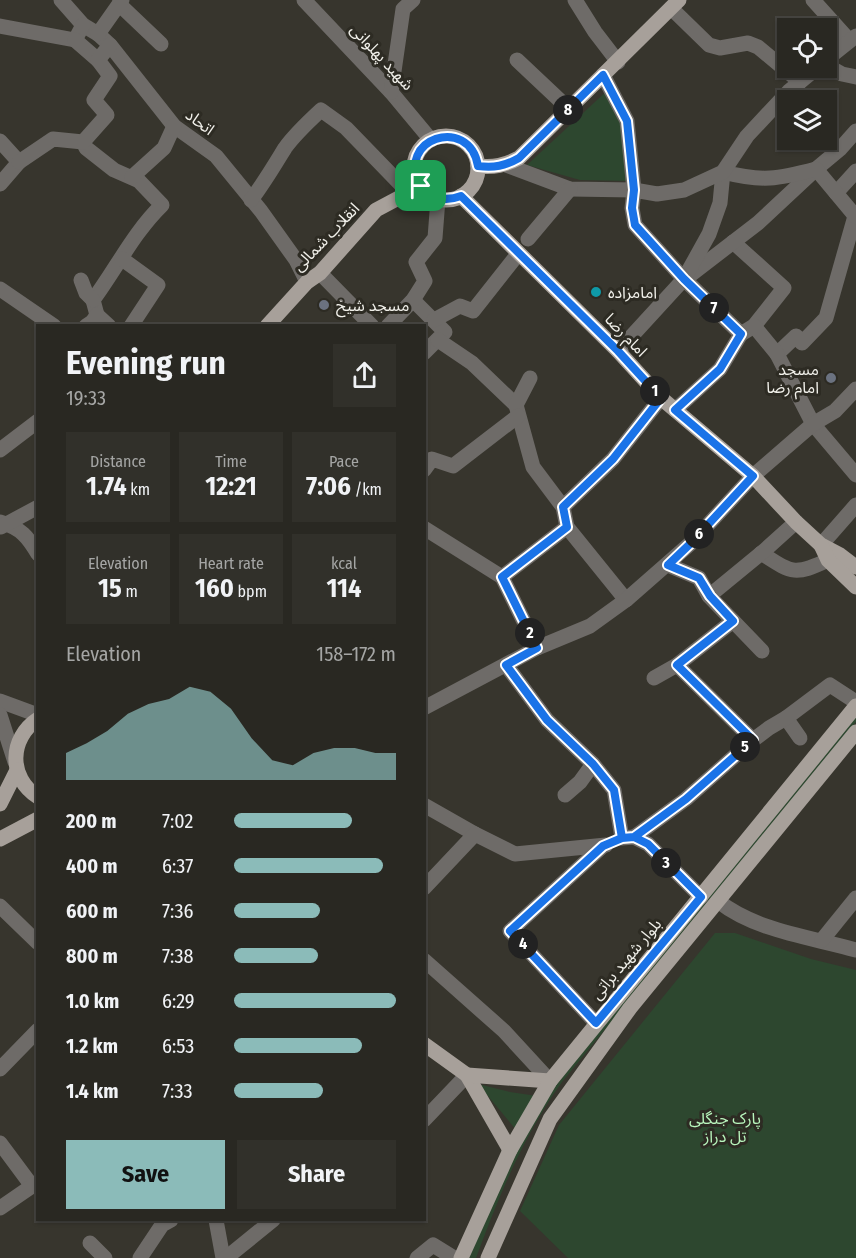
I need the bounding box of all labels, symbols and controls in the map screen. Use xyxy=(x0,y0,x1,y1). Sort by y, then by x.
map controls xyxy=(777,18,837,150)
button: locate xyxy=(777,18,837,78)
street label: شهید پهلوانی xyxy=(346,20,418,95)
button: layers xyxy=(777,90,837,150)
pin: 8 xyxy=(553,95,583,125)
text: 8 xyxy=(564,100,572,119)
street label: اتحاد xyxy=(182,105,218,139)
pin xyxy=(395,160,446,211)
icon: arrive xyxy=(404,169,437,202)
street label: انقلاب شمالی xyxy=(289,199,363,275)
place label: امامزاده xyxy=(608,283,657,302)
marker: امامزاده xyxy=(589,285,603,299)
pin: 7 xyxy=(699,293,729,323)
place label: مسجد شیخ xyxy=(336,296,409,318)
marker: مسجد شیخ xyxy=(317,298,331,312)
text: 7 xyxy=(711,298,717,317)
street label: امام رضا xyxy=(599,309,651,363)
text: Evening run xyxy=(66,343,226,383)
button: share xyxy=(333,344,396,407)
place label: مسجد امام رضا xyxy=(766,360,819,400)
marker: مسجد امام رضا xyxy=(824,371,838,385)
pin: 1 xyxy=(640,376,670,406)
text: 1 xyxy=(652,381,658,400)
text: 19:33 xyxy=(66,386,106,410)
text: Distance xyxy=(90,452,146,471)
text: Time xyxy=(215,452,247,471)
text: Pace xyxy=(329,452,359,471)
text: 1.74 xyxy=(86,471,127,502)
text: 12:21 xyxy=(205,471,257,502)
text: 7:06 xyxy=(306,471,351,502)
text: km xyxy=(127,480,150,499)
text: /km xyxy=(351,480,382,499)
pin: 6 xyxy=(684,519,714,549)
text: 6 xyxy=(695,524,703,543)
text: Elevation xyxy=(88,554,148,573)
text: Heart rate xyxy=(198,554,264,573)
text: kcal xyxy=(331,554,357,573)
text: 15 xyxy=(98,573,122,604)
text: 160 xyxy=(195,573,234,604)
text: 114 xyxy=(327,573,361,604)
text: m xyxy=(122,582,138,601)
text: bpm xyxy=(234,582,267,601)
pin: 2 xyxy=(515,618,545,648)
text: 2 xyxy=(526,623,534,642)
text: Elevation xyxy=(66,642,141,666)
text: 158–172 m xyxy=(316,642,396,666)
pin: 5 xyxy=(730,732,760,762)
text: 5 xyxy=(741,737,749,756)
text: 200 m xyxy=(66,809,117,833)
text: 7:02 xyxy=(162,809,193,833)
pin: 3 xyxy=(651,848,681,878)
text: 3 xyxy=(662,853,670,872)
text: 400 m xyxy=(66,854,118,878)
text: 6:37 xyxy=(162,854,193,878)
text: 600 m xyxy=(66,899,118,923)
text: 7:36 xyxy=(162,899,193,923)
street label: بلوار شهید براتی xyxy=(587,915,665,1003)
pin: 4 xyxy=(508,929,538,959)
text: 4 xyxy=(519,934,527,953)
text: 800 m xyxy=(66,944,118,968)
text: 7:38 xyxy=(162,944,194,968)
text: 1.0 km xyxy=(66,989,119,1013)
text: 6:29 xyxy=(162,989,195,1013)
text: 1.2 km xyxy=(66,1034,118,1058)
text: 6:53 xyxy=(162,1034,194,1058)
text: 1.4 km xyxy=(66,1079,118,1103)
text: 7:33 xyxy=(162,1079,193,1103)
park label: پارک جنگلی تل دراز xyxy=(689,1109,761,1146)
button: Save xyxy=(66,1140,225,1209)
button: Share xyxy=(237,1140,396,1209)

